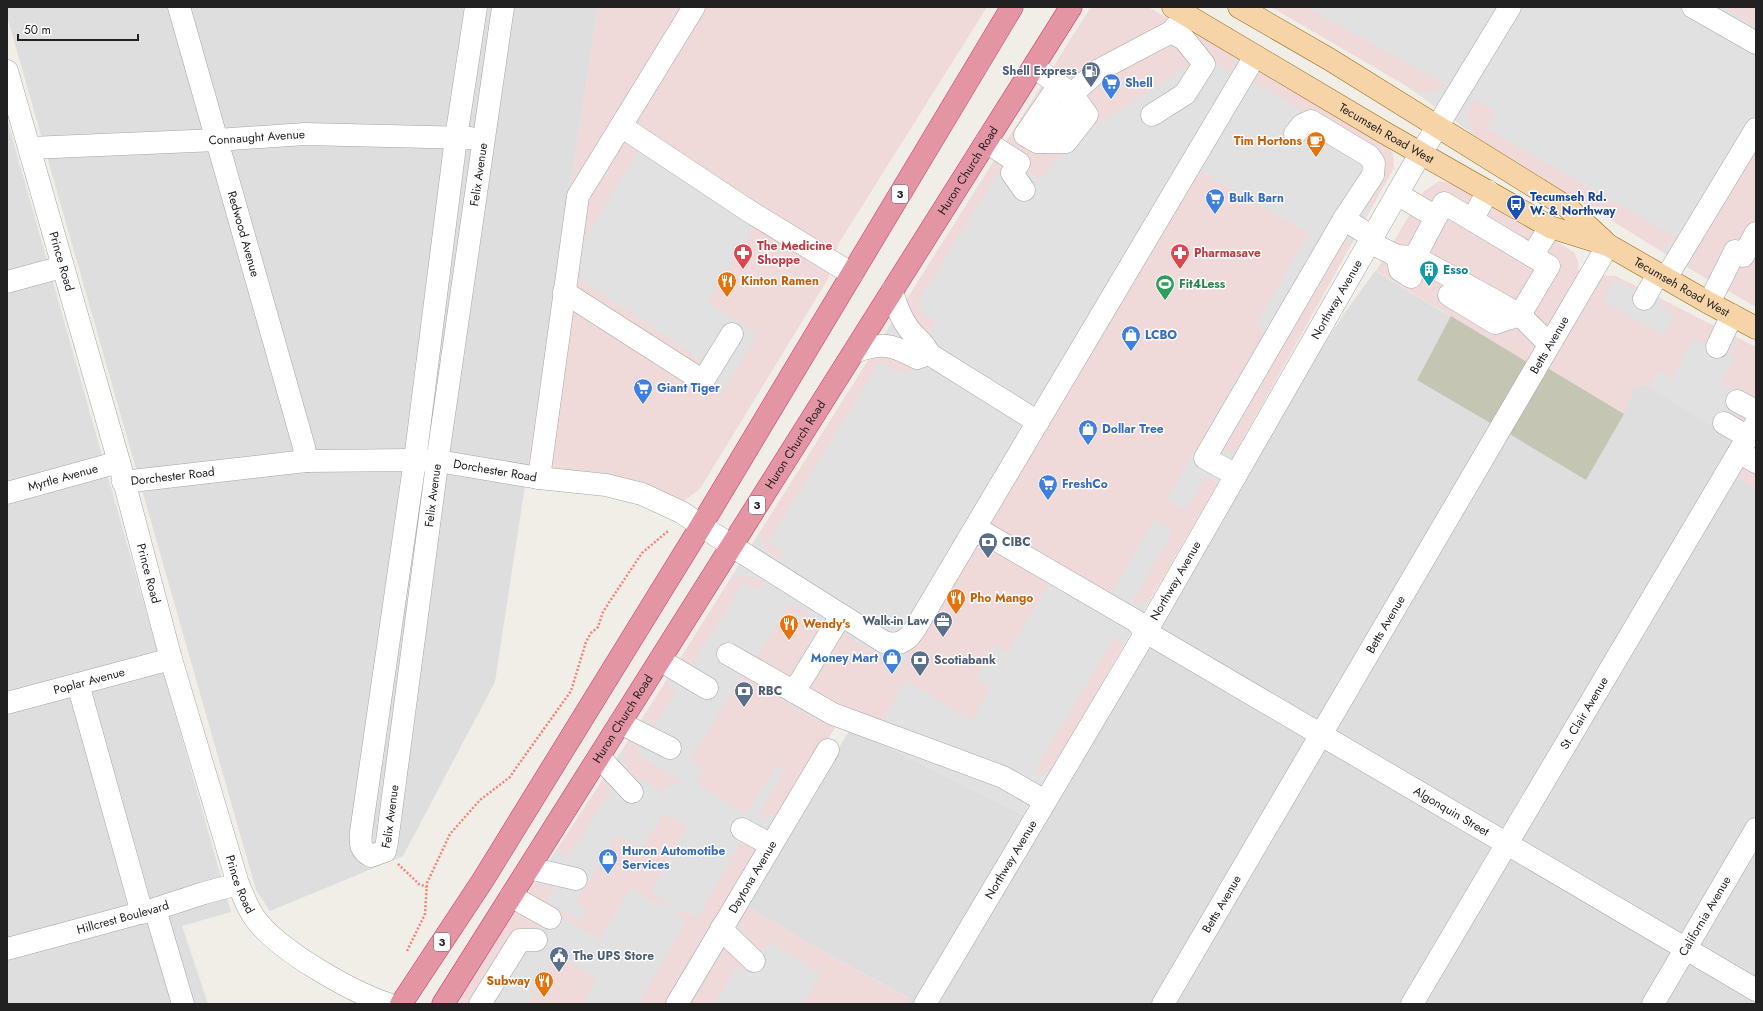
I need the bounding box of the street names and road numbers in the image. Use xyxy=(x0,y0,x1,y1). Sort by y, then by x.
street label: Tecumseh Road West xyxy=(1335,99,1437,168)
street label: Huron Church Road xyxy=(933,123,1003,218)
street label: Connaught Avenue xyxy=(208,125,306,149)
street label: Felix Avenue xyxy=(465,142,492,207)
road number: 3 xyxy=(892,185,908,203)
street label: Redwood Avenue xyxy=(223,189,264,279)
street label: Prince Road xyxy=(44,229,79,293)
street label: Tecumseh Road West xyxy=(1630,253,1733,321)
street label: Northway Avenue xyxy=(1307,256,1367,343)
street label: Betts Avenue xyxy=(1525,313,1574,377)
street label: Huron Church Road xyxy=(761,397,830,493)
street label: Dorchester Road xyxy=(452,455,538,486)
street label: Myrtle Avenue xyxy=(26,459,100,496)
street label: Dorchester Road xyxy=(130,463,216,490)
street label: Felix Avenue xyxy=(420,463,446,528)
road number: 3 xyxy=(749,496,765,514)
street label: Northway Avenue xyxy=(1145,537,1206,624)
street label: Prince Road xyxy=(132,541,165,605)
street label: Betts Avenue xyxy=(1361,592,1410,657)
street label: Poplar Avenue xyxy=(51,663,127,699)
street label: Huron Church Road xyxy=(588,671,657,767)
street label: St. Clair Avenue xyxy=(1556,673,1613,753)
street label: Algonquin Street xyxy=(1410,782,1493,841)
street label: Felix Avenue xyxy=(377,784,403,850)
street label: Northway Avenue xyxy=(980,817,1041,903)
street label: Daytona Avenue xyxy=(724,837,781,917)
street label: Prince Road xyxy=(221,853,259,917)
street label: Betts Avenue xyxy=(1198,872,1246,936)
street label: California Avenue xyxy=(1674,873,1735,960)
street label: Hillcrest Boulevard xyxy=(75,896,171,939)
road number: 3 xyxy=(434,933,450,951)

